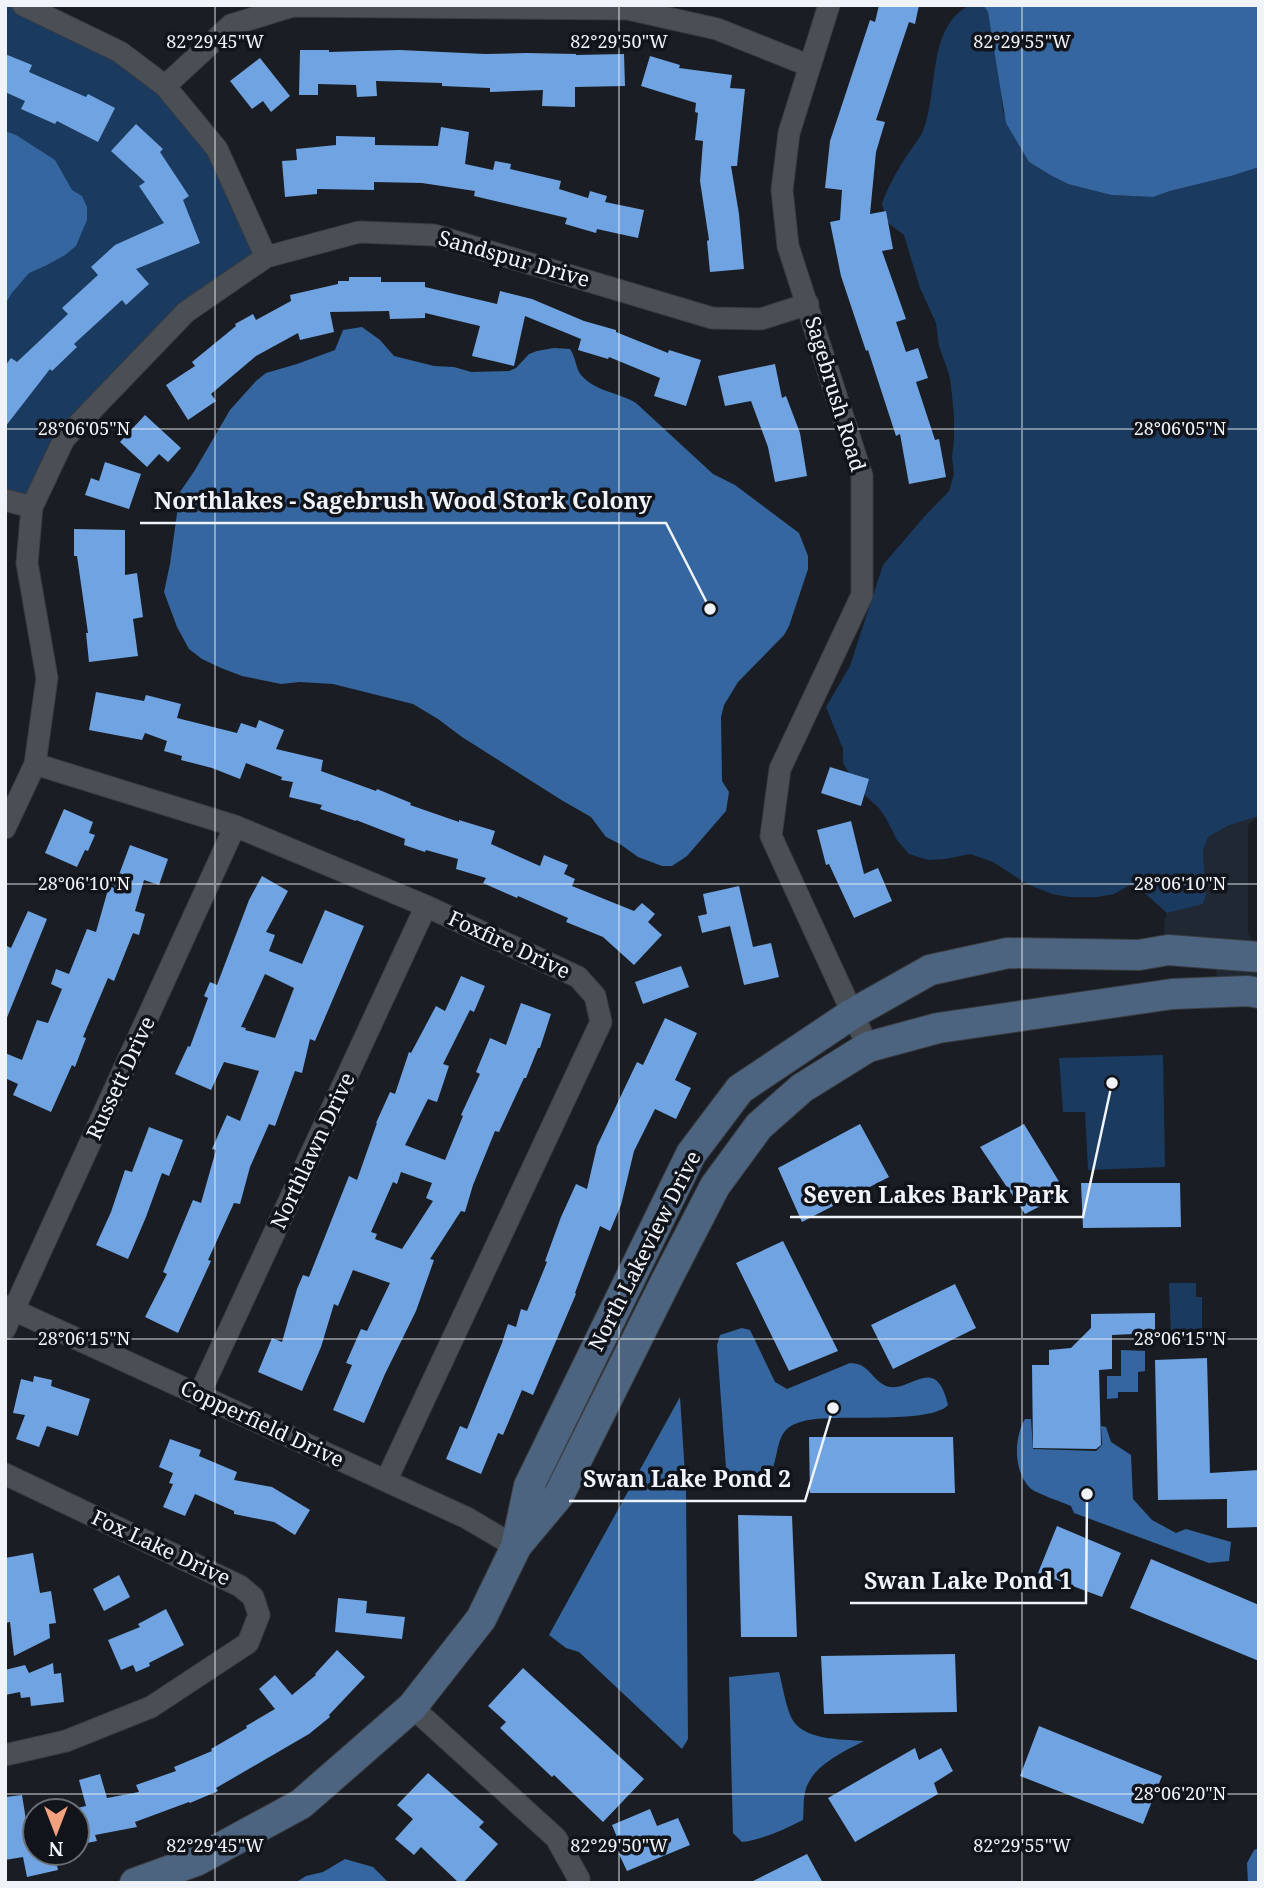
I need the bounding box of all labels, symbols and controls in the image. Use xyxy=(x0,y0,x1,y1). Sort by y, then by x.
text: 82°29'45"W xyxy=(166,29,264,53)
text: 82°29'50"W xyxy=(570,29,668,53)
text: 82°29'55"W xyxy=(973,29,1071,53)
street label: Sandspur Drive xyxy=(435,223,593,293)
street label: Sagebrush Road xyxy=(799,313,873,475)
text: 28°06'05"N xyxy=(38,416,131,440)
text: 28°06'05"N xyxy=(1134,416,1227,440)
callout: Northlakes - Sagebrush Wood Stork Colony xyxy=(140,479,666,523)
text: Northlakes - Sagebrush Wood Stork Colony xyxy=(154,484,653,516)
text: 28°06'10"N xyxy=(38,871,131,895)
text: 28°06'10"N xyxy=(1134,871,1227,895)
street label: Foxfire Drive xyxy=(444,904,575,985)
street label: Russett Drive xyxy=(79,1011,161,1144)
street label: Northlawn Drive xyxy=(264,1068,361,1233)
street label: North Lakeview Drive xyxy=(581,1146,707,1355)
callout: Seven Lakes Bark Park xyxy=(790,1173,1083,1217)
text: Seven Lakes Bark Park xyxy=(803,1178,1069,1210)
text: 28°06'15"N xyxy=(38,1326,131,1350)
text: 28°06'15"N xyxy=(1134,1326,1227,1350)
street label: Copperfield Drive xyxy=(176,1373,349,1473)
callout: Swan Lake Pond 2 xyxy=(569,1457,805,1501)
text: Swan Lake Pond 2 xyxy=(583,1462,791,1494)
street label: Fox Lake Drive xyxy=(88,1503,235,1591)
callout: Swan Lake Pond 1 xyxy=(850,1559,1086,1603)
text: Swan Lake Pond 1 xyxy=(864,1564,1072,1596)
text: 28°06'20"N xyxy=(1134,1781,1227,1805)
north arrow xyxy=(21,1797,91,1867)
text: 82°29'45"W xyxy=(166,1833,264,1857)
text: 82°29'50"W xyxy=(570,1833,668,1857)
text: 82°29'55"W xyxy=(973,1833,1071,1857)
text: N xyxy=(48,1836,63,1862)

